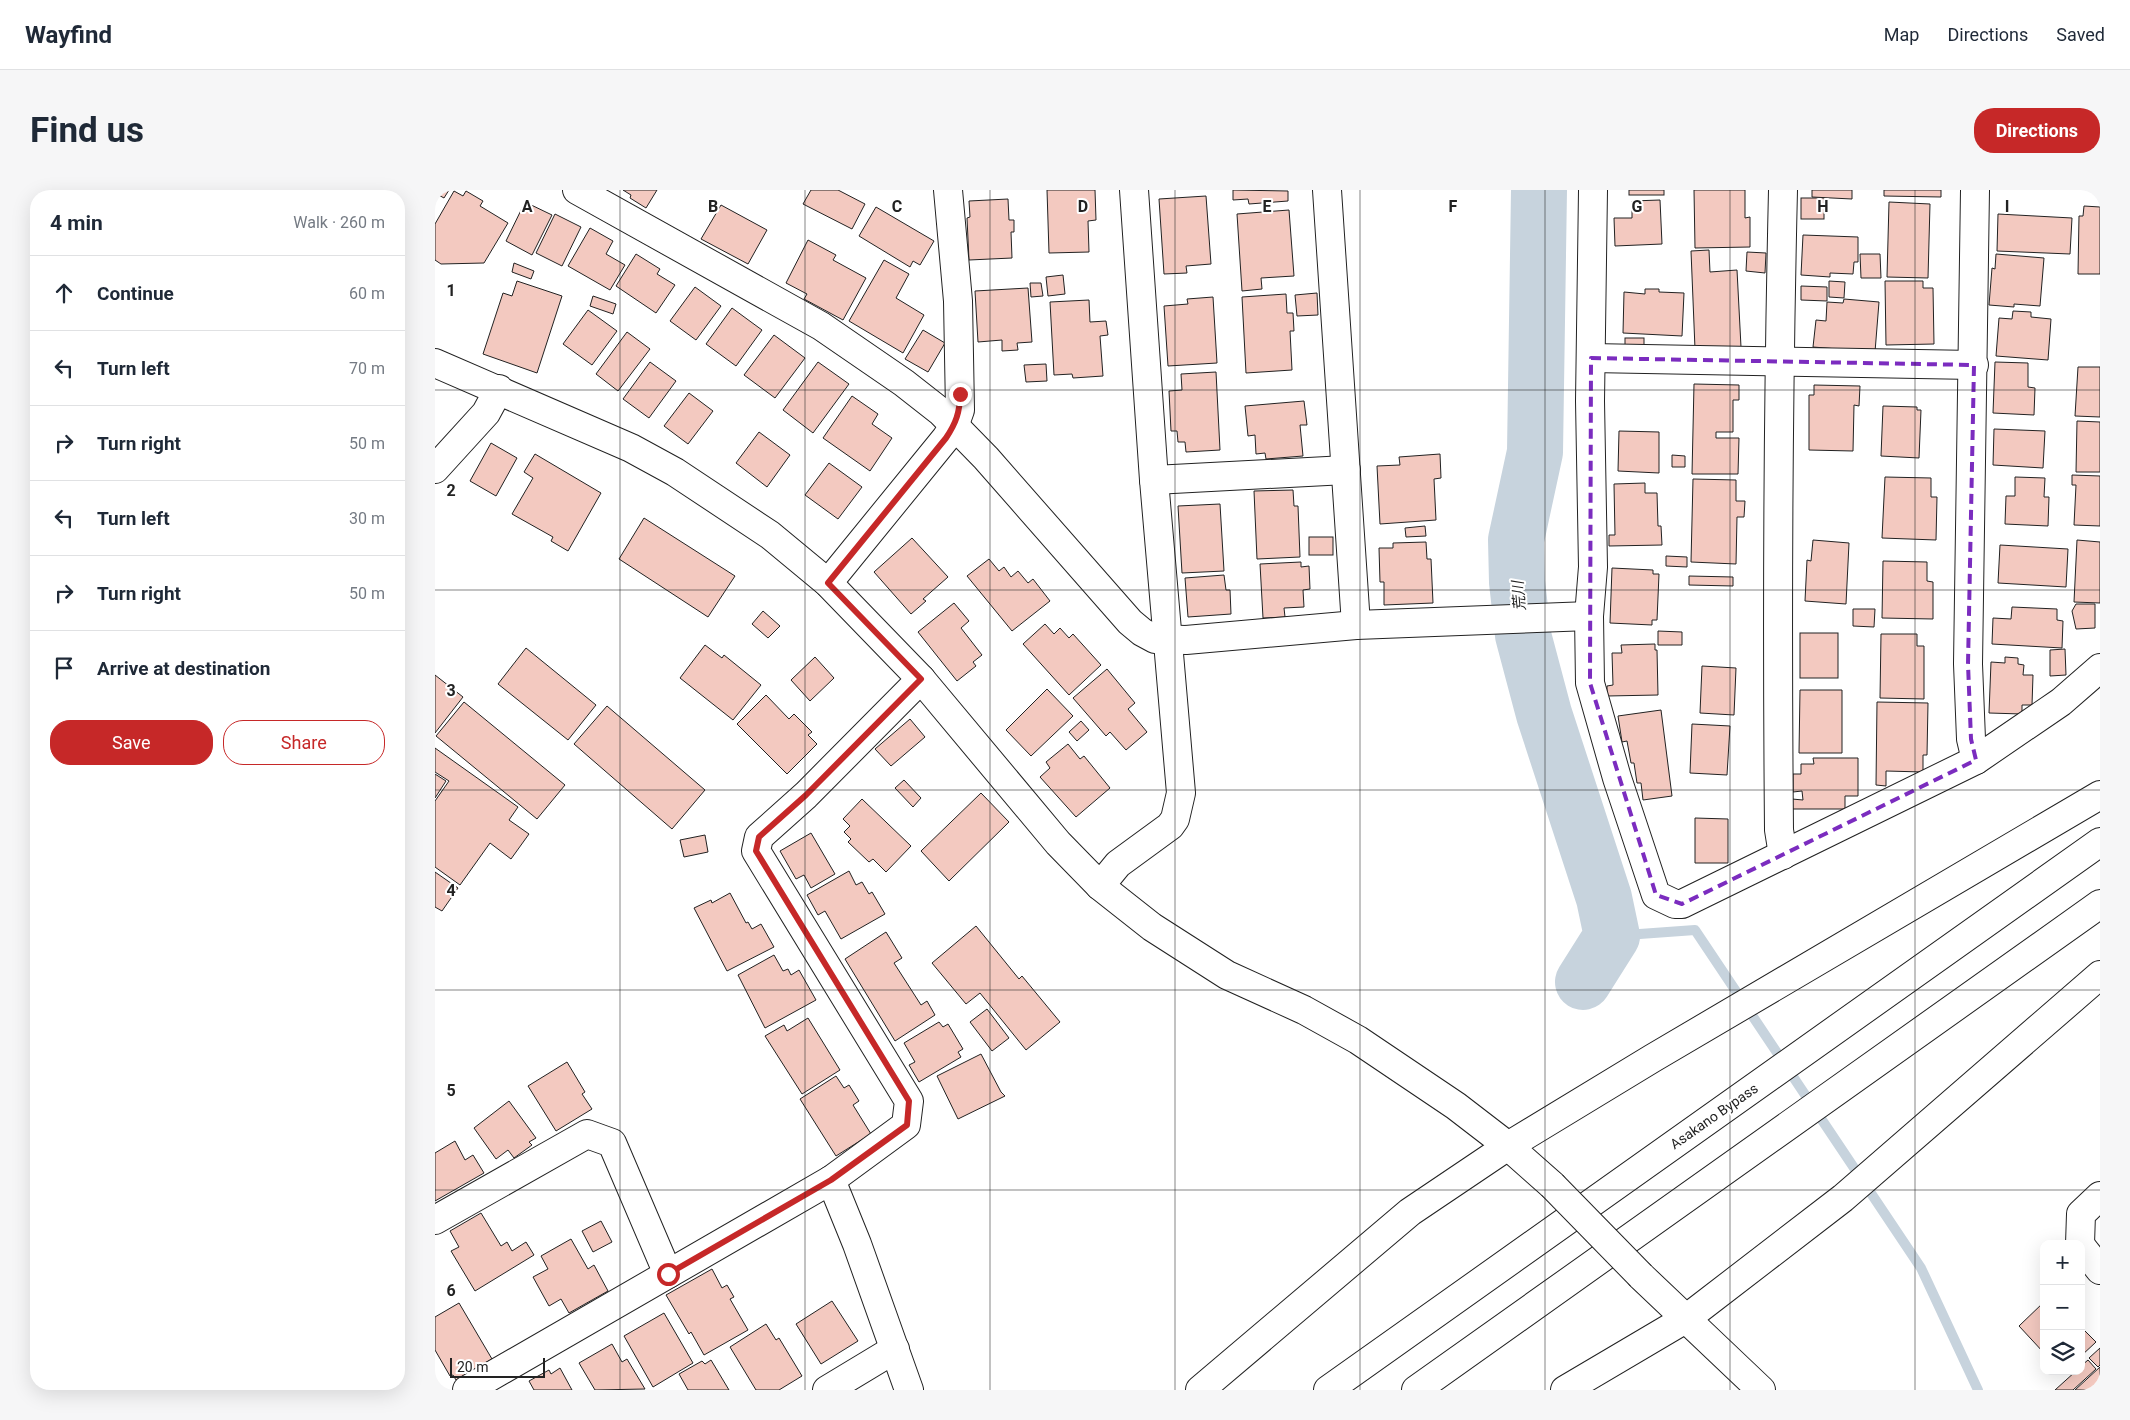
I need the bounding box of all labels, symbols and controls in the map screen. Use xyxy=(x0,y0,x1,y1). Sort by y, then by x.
text: Wayfind xyxy=(25,21,112,49)
text: Map xyxy=(1884,24,1919,45)
text: Directions xyxy=(1947,24,2028,45)
text: Saved xyxy=(2056,24,2105,45)
button: Directions xyxy=(1974,108,2100,153)
text: Find us xyxy=(30,110,144,151)
text: A xyxy=(522,197,533,216)
text: B xyxy=(708,197,718,216)
text: C xyxy=(892,197,902,216)
text: D xyxy=(1078,197,1088,216)
text: E xyxy=(1263,197,1272,216)
text: F xyxy=(1449,197,1458,216)
text: G xyxy=(1632,197,1643,216)
text: H xyxy=(1817,197,1829,216)
text: I xyxy=(2005,197,2009,216)
text: 4 min xyxy=(50,211,103,235)
text: Walk · 260 m xyxy=(293,213,385,232)
icon: ahead xyxy=(50,279,78,307)
text: 1 xyxy=(446,281,456,300)
text: Continue xyxy=(97,282,174,305)
text: 60 m xyxy=(349,284,385,303)
icon: left xyxy=(50,354,78,382)
text: Turn left xyxy=(97,357,170,380)
text: 70 m xyxy=(349,359,385,378)
route end xyxy=(949,383,972,406)
icon: right xyxy=(50,429,78,457)
text: Turn right xyxy=(97,432,181,455)
text: 50 m xyxy=(349,434,385,453)
text: 2 xyxy=(446,481,456,500)
icon: left xyxy=(50,504,78,532)
text: Turn left xyxy=(97,507,170,530)
text: 30 m xyxy=(349,509,385,528)
water label: 荒川 xyxy=(1509,578,1529,612)
icon: right xyxy=(50,579,78,607)
text: Turn right xyxy=(97,582,181,605)
text: 50 m xyxy=(349,584,385,603)
icon: arrive xyxy=(50,654,78,682)
text: Arrive at destination xyxy=(97,657,270,680)
text: 3 xyxy=(446,681,456,700)
button: Save xyxy=(50,720,213,765)
button: Share xyxy=(223,720,385,765)
text: 4 xyxy=(446,881,456,900)
street label: Asakano Bypass xyxy=(1667,1080,1761,1152)
text: 5 xyxy=(446,1081,456,1100)
map controls xyxy=(2040,1240,2085,1375)
button: + xyxy=(2040,1240,2085,1285)
route start xyxy=(657,1263,680,1286)
text: 6 xyxy=(446,1281,456,1300)
button: − xyxy=(2040,1285,2085,1330)
button: layers xyxy=(2040,1330,2085,1375)
scale bar xyxy=(450,1355,545,1378)
text: 20 m xyxy=(457,1359,489,1375)

